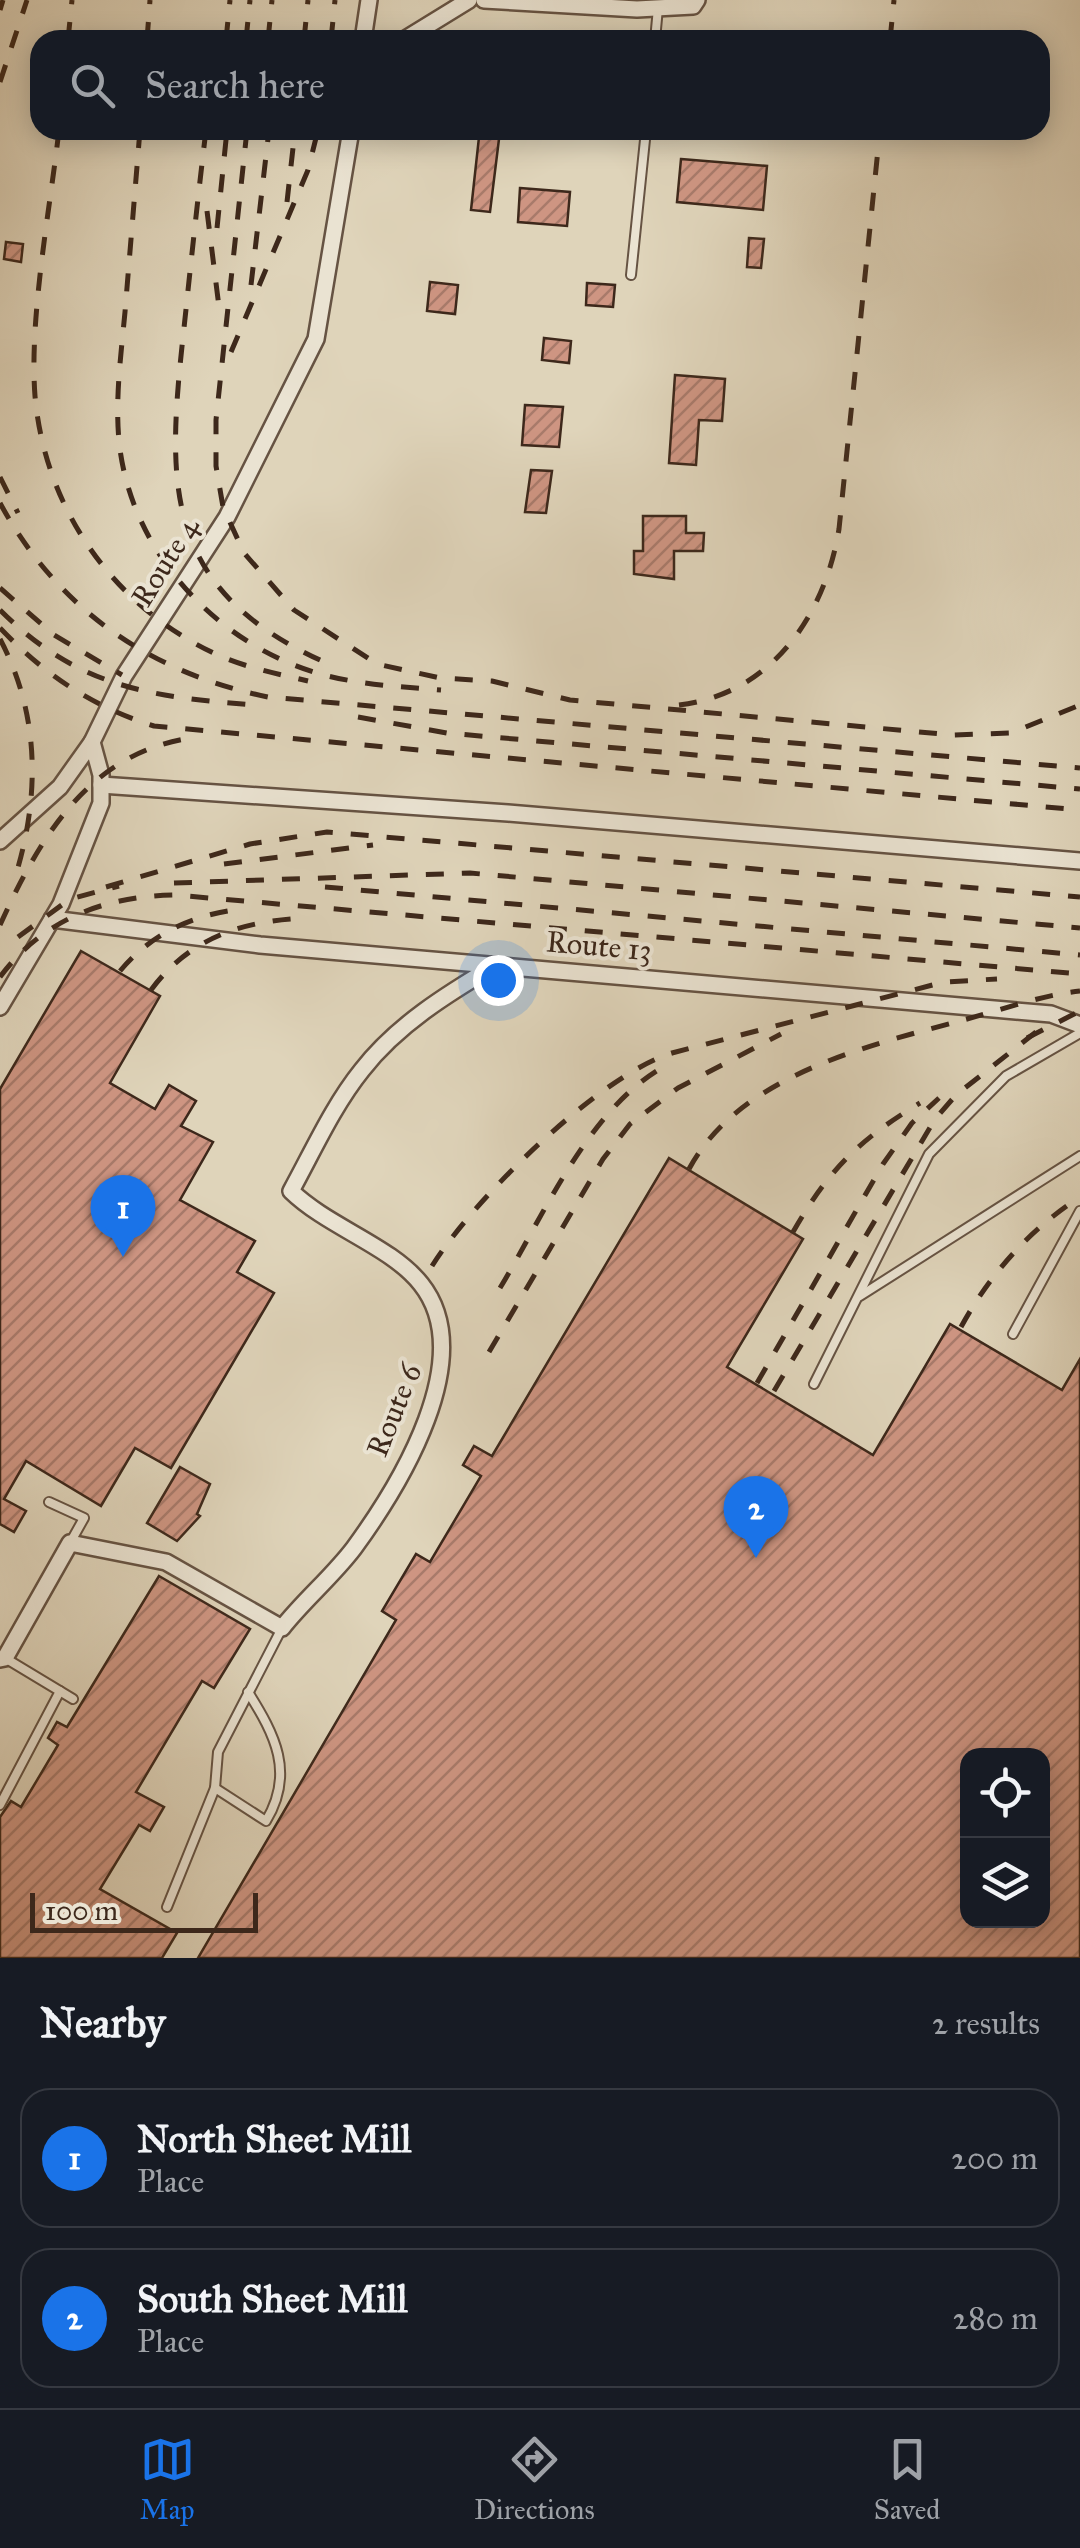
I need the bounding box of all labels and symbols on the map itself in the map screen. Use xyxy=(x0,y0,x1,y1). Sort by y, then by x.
street label: Route 4 xyxy=(124,510,207,613)
street label: Route 13 xyxy=(545,923,653,969)
your location xyxy=(473,955,524,1006)
pin: 1 xyxy=(90,1174,156,1257)
street label: Route 6 xyxy=(359,1357,429,1462)
pin: 2 xyxy=(724,1476,788,1558)
scale bar xyxy=(30,1888,258,1932)

